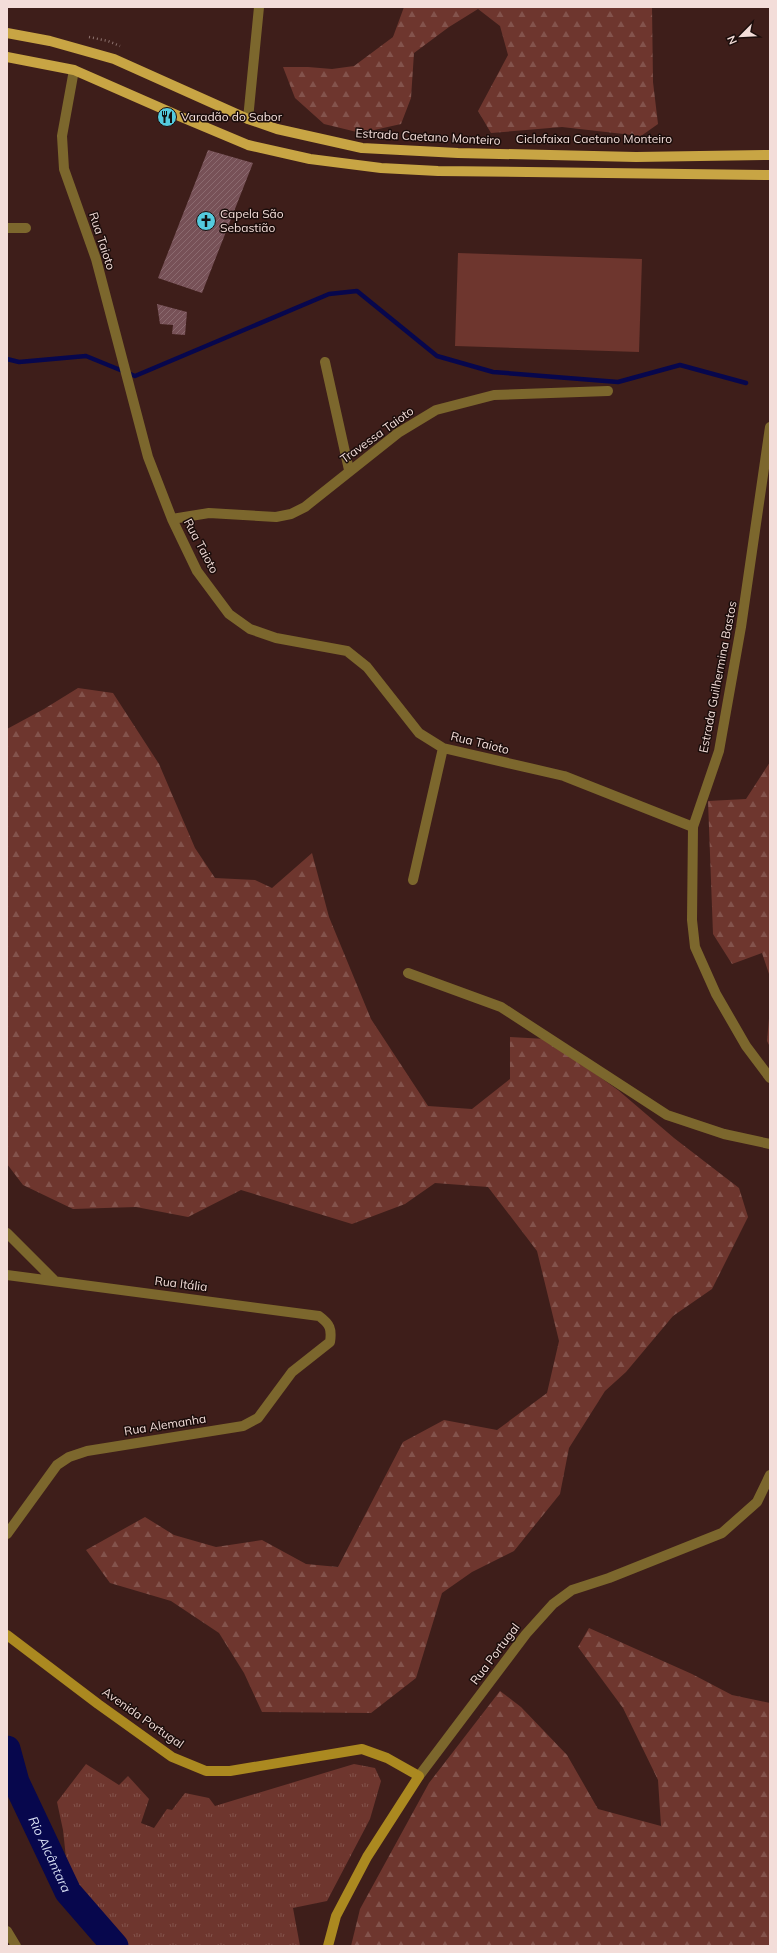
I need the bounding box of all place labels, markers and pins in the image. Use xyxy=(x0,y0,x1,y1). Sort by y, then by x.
restaurant icon: Varadão do Sabor xyxy=(156,106,178,128)
place label: Varadão do Sabor xyxy=(181,109,283,124)
place label: Capela São Sebastião xyxy=(220,206,284,235)
church icon: Capela São Sebastião xyxy=(195,210,217,232)

